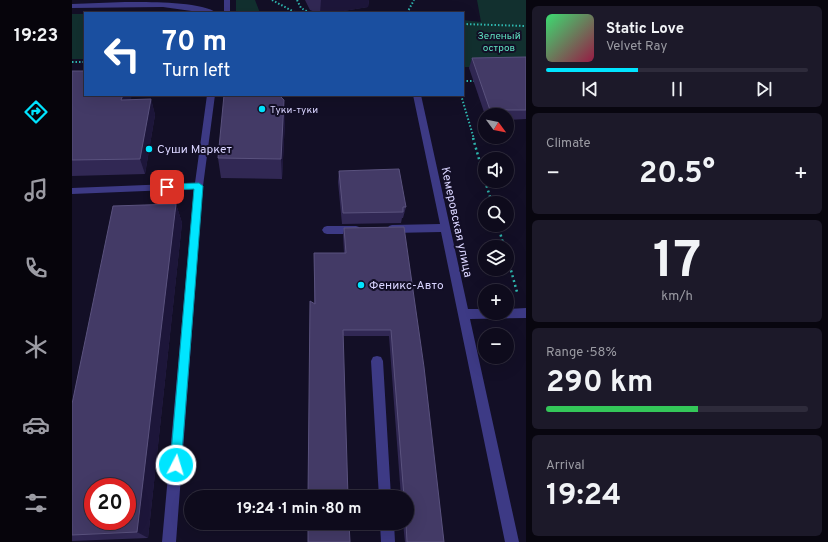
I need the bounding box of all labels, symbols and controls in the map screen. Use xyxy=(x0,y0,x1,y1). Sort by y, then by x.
text: Static Love xyxy=(606,20,684,39)
text: 19:23 xyxy=(14,25,58,48)
text: 70 m xyxy=(162,25,227,61)
icon: left xyxy=(96,28,148,80)
park label: Зеленый остров xyxy=(477,30,521,55)
text: Velvet Ray xyxy=(606,39,667,55)
text: Turn left xyxy=(162,60,230,83)
icon: previous xyxy=(579,78,601,100)
icon: pause xyxy=(666,78,688,100)
icon: next xyxy=(753,78,775,100)
icon: directions xyxy=(22,98,50,126)
marker: Туки-туки xyxy=(257,104,267,114)
place label: Туки-туки xyxy=(270,104,318,117)
north arrow xyxy=(478,108,514,144)
map controls xyxy=(478,108,514,364)
text: Climate xyxy=(546,136,591,152)
place label: Суши Маркет xyxy=(157,142,233,158)
marker: Суши Маркет xyxy=(144,144,154,154)
button: sound xyxy=(478,152,514,188)
text: 20.5° xyxy=(639,156,715,193)
text: − xyxy=(546,161,560,188)
text: + xyxy=(794,161,808,188)
street label: Кемеровская улица xyxy=(437,166,476,279)
pin xyxy=(150,170,184,204)
icon: music xyxy=(22,176,50,204)
icon: arrive xyxy=(156,176,178,198)
button: search xyxy=(478,196,514,232)
text: 17 xyxy=(653,230,701,296)
button: layers xyxy=(478,240,514,276)
icon: phone xyxy=(22,254,50,282)
place label: Феникс-Авто xyxy=(369,278,444,294)
marker: Феникс-Авто xyxy=(356,280,366,290)
button: + xyxy=(478,284,514,320)
text: km/h xyxy=(661,289,693,305)
button: − xyxy=(478,328,514,364)
icon: climate xyxy=(22,333,50,361)
text: Range · 58% xyxy=(546,345,617,361)
text: 290 km xyxy=(546,365,653,402)
icon: car xyxy=(22,411,50,439)
position arrow xyxy=(155,444,197,486)
text: Arrival xyxy=(546,458,585,474)
speed limit sign: 20 xyxy=(84,478,136,530)
text: 19:24 xyxy=(546,478,621,515)
icon: filters xyxy=(22,489,50,517)
text: 19:24 · 1 min · 80 m xyxy=(237,500,361,519)

